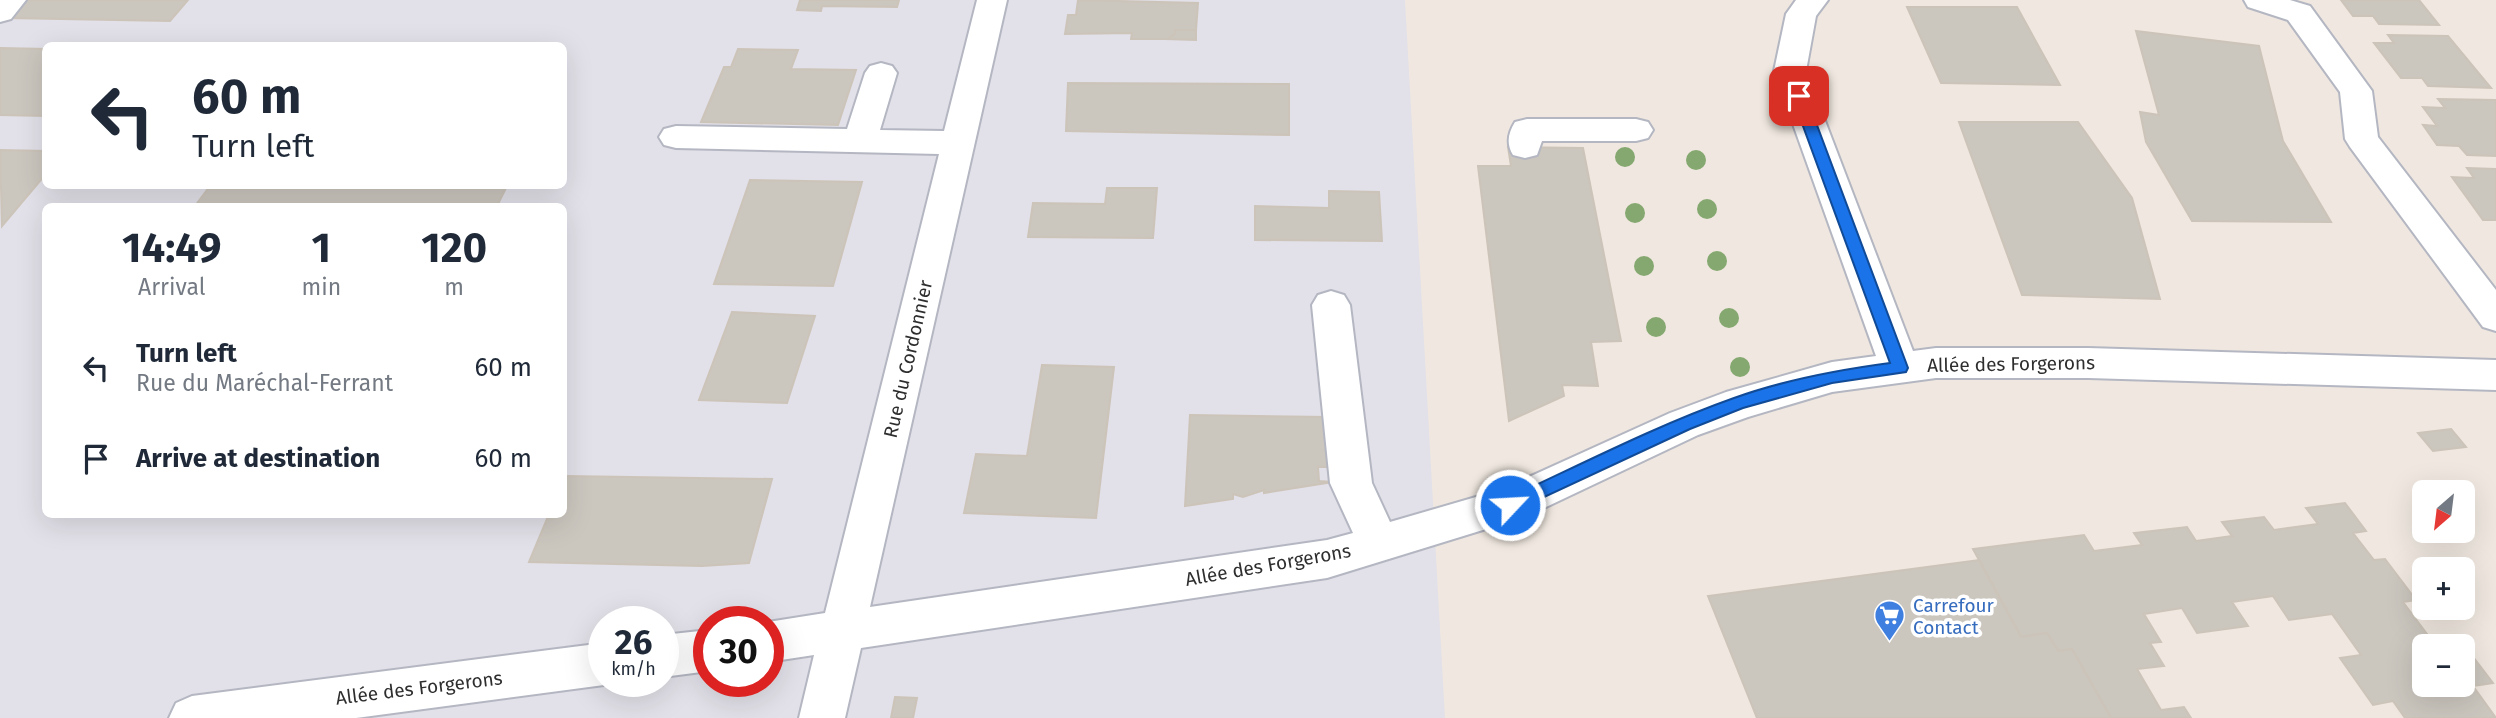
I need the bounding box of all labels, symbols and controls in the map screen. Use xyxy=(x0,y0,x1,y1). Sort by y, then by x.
pin xyxy=(1769,66,1829,126)
text: 60 m xyxy=(192,67,301,126)
icon: left xyxy=(77,70,168,161)
icon: arrive xyxy=(1780,77,1818,115)
text: Turn left xyxy=(192,127,314,165)
text: 14:49 xyxy=(122,223,222,273)
text: 1 xyxy=(312,223,331,273)
text: 120 xyxy=(421,223,487,273)
text: Arrival xyxy=(138,273,205,301)
text: min xyxy=(302,273,341,301)
text: m xyxy=(444,273,464,301)
street label: Rue du Cordonnier xyxy=(879,277,937,440)
text: Turn left xyxy=(136,338,237,369)
icon: left xyxy=(77,349,115,387)
street label: Allée des Forgerons xyxy=(1927,351,2095,377)
text: 60 m xyxy=(474,352,532,383)
text: Rue du Maréchal-Ferrant xyxy=(136,369,393,397)
icon: arrive xyxy=(77,440,115,478)
text: Arrive at destination xyxy=(136,443,380,474)
text: 60 m xyxy=(474,443,532,474)
position arrow xyxy=(1473,468,1547,542)
north arrow xyxy=(2412,480,2474,542)
map controls xyxy=(2412,480,2475,697)
street label: Allée des Forgerons xyxy=(1183,539,1353,591)
button: + xyxy=(2412,557,2475,620)
place label: Carrefour Contact xyxy=(1913,594,1995,639)
supermarket icon: Carrefour Contact xyxy=(1873,599,1907,643)
speed limit sign: 30 xyxy=(693,606,784,697)
text: 26 xyxy=(615,621,652,663)
button: − xyxy=(2412,634,2475,697)
text: km/h xyxy=(611,658,656,680)
street label: Allée des Forgerons xyxy=(334,666,504,710)

